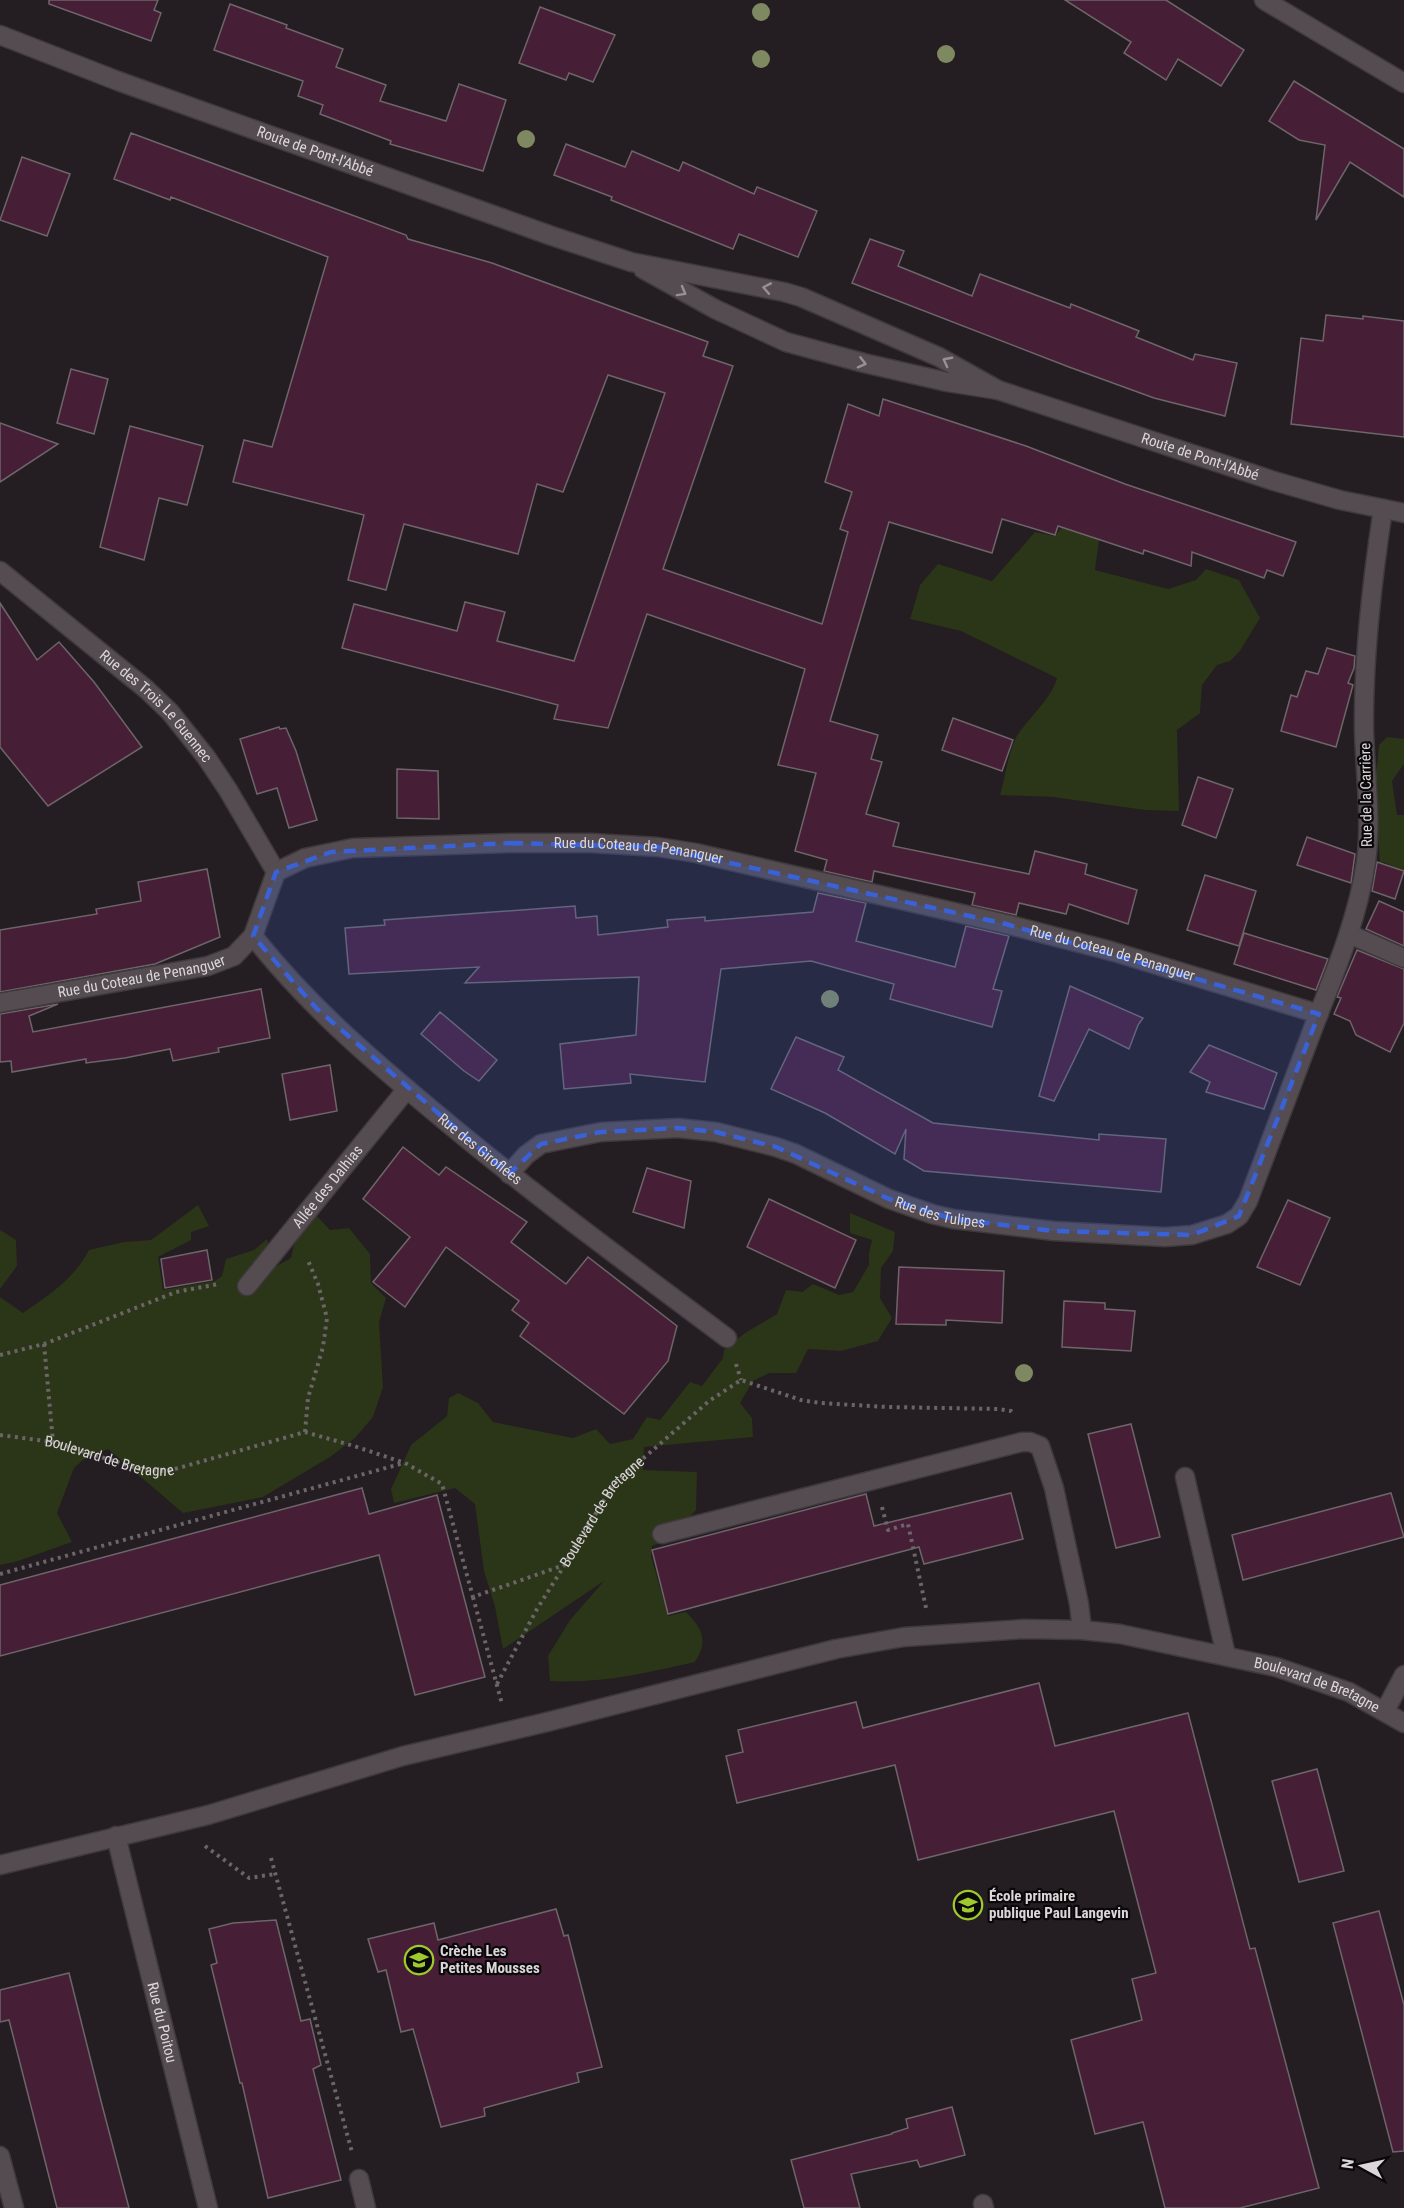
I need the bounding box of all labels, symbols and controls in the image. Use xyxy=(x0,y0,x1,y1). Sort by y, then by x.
street label: Route de Pont-l'Abbé xyxy=(254,122,376,180)
one-way arrow xyxy=(762,282,772,295)
one-way arrow xyxy=(676,285,686,296)
one-way arrow xyxy=(857,355,867,368)
one-way arrow xyxy=(943,357,954,368)
street label: Route de Pont-l'Abbé xyxy=(1139,429,1261,484)
street label: Rue des Trois Le Guennec xyxy=(96,646,216,766)
street label: Rue de la Carrière xyxy=(1356,743,1376,847)
street label: Rue du Coteau de Penanguer xyxy=(554,834,725,868)
street label: Rue du Coteau de Penanguer xyxy=(1028,922,1197,985)
street label: Rue du Coteau de Penanguer xyxy=(56,951,228,1002)
street label: Rue des Giroflées xyxy=(434,1110,526,1189)
street label: Allée des Dalhias xyxy=(289,1141,367,1232)
street label: Rue des Tulipes xyxy=(892,1193,986,1232)
street label: Boulevard de Bretagne xyxy=(44,1432,176,1480)
street label: Boulevard de Bretagne xyxy=(556,1453,648,1570)
street label: Boulevard de Bretagne xyxy=(1252,1654,1383,1716)
place label: École primaire publique Paul Langevin xyxy=(989,1887,1129,1922)
school or university icon: École primaire publique Paul Langevin xyxy=(952,1889,984,1921)
place label: Crèche Les Petites Mousses xyxy=(440,1942,540,1977)
school or university icon: Crèche Les Petites Mousses xyxy=(403,1944,435,1976)
street label: Rue du Poitou xyxy=(143,1980,181,2064)
north arrow xyxy=(1332,2136,1392,2196)
text: N xyxy=(1338,2158,1358,2170)

